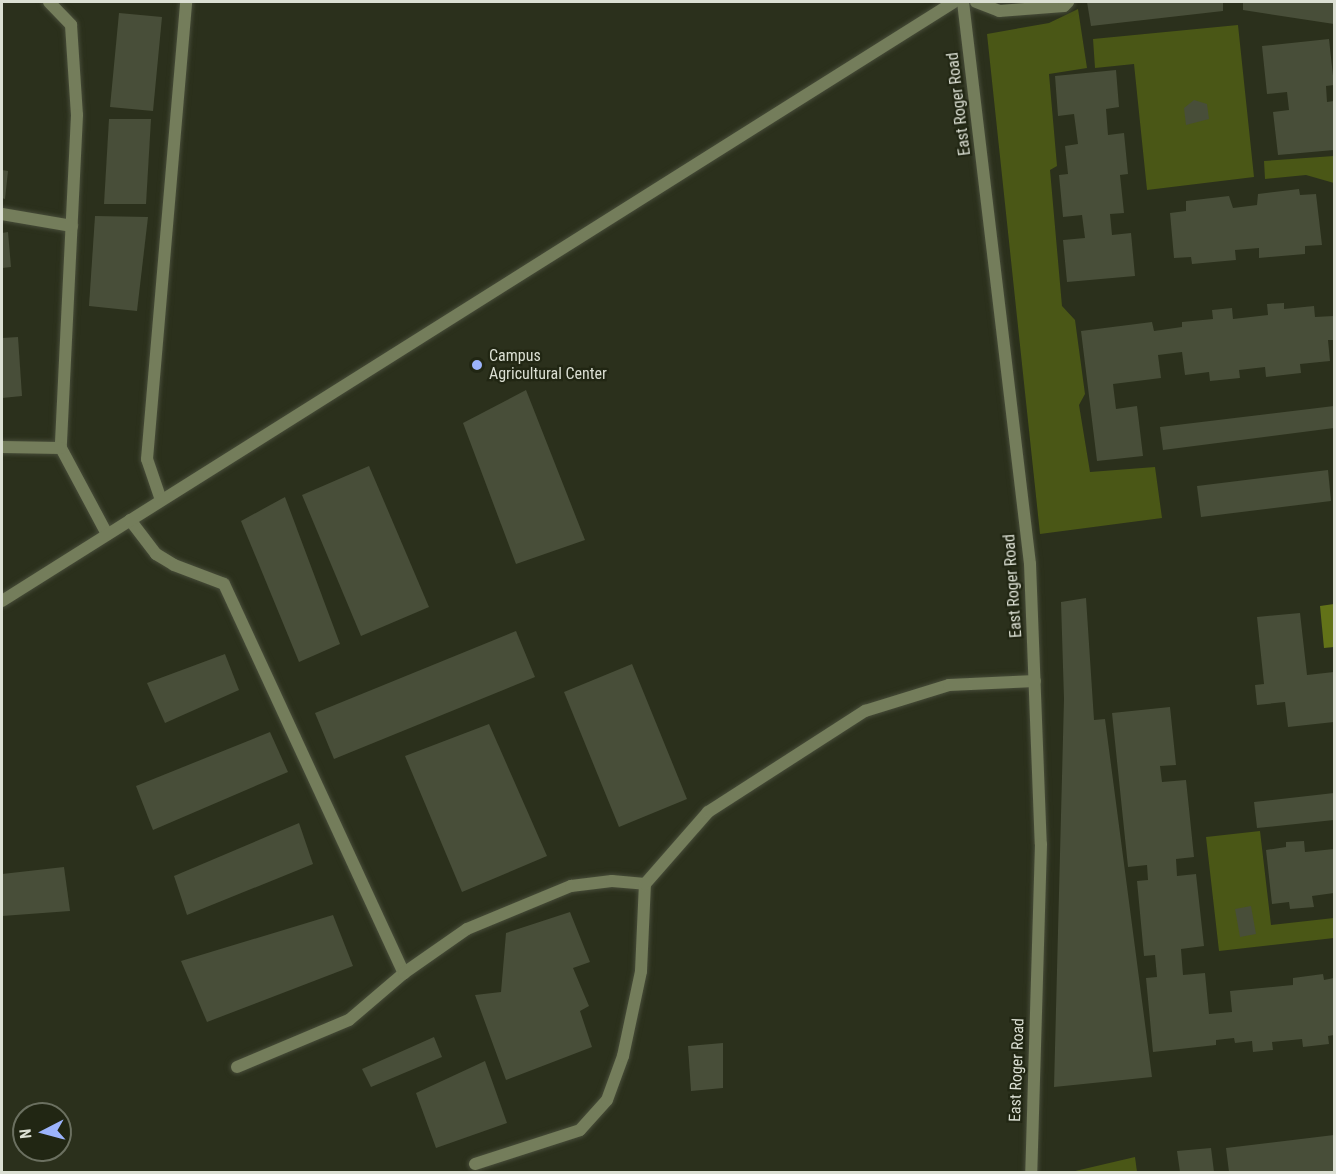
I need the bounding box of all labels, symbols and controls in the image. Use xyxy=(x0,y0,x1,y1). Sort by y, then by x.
street label: East Roger Road xyxy=(943,51,975,157)
place label: Campus Agricultural Center xyxy=(489,346,607,384)
marker: Campus Agricultural Center xyxy=(470,358,484,372)
street label: East Roger Road xyxy=(1000,534,1026,638)
street label: East Roger Road xyxy=(1006,1018,1028,1122)
north arrow xyxy=(12,1102,72,1162)
text: N xyxy=(16,1128,36,1140)

